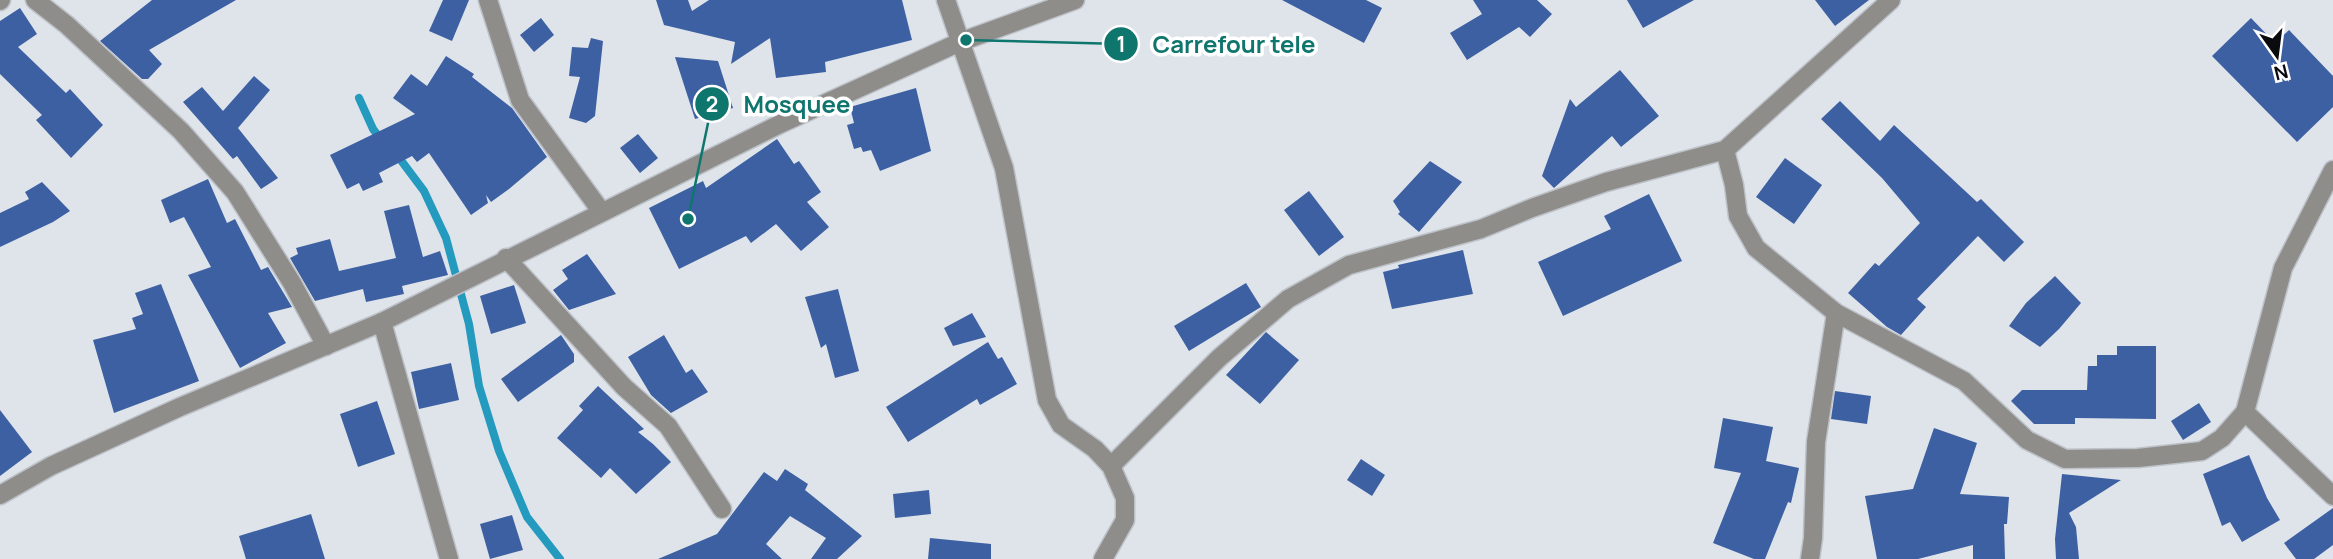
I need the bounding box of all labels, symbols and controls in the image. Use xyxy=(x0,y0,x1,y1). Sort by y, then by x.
north arrow xyxy=(2242,21,2312,91)
callout: Carrefour tele xyxy=(1103,22,1329,67)
text: Carrefour tele xyxy=(1152,27,1316,60)
text: 1 xyxy=(1116,30,1126,58)
text: N xyxy=(2271,58,2291,87)
callout: Mosquee xyxy=(694,82,864,127)
text: Mosquee xyxy=(744,87,850,120)
text: 2 xyxy=(706,90,718,118)

